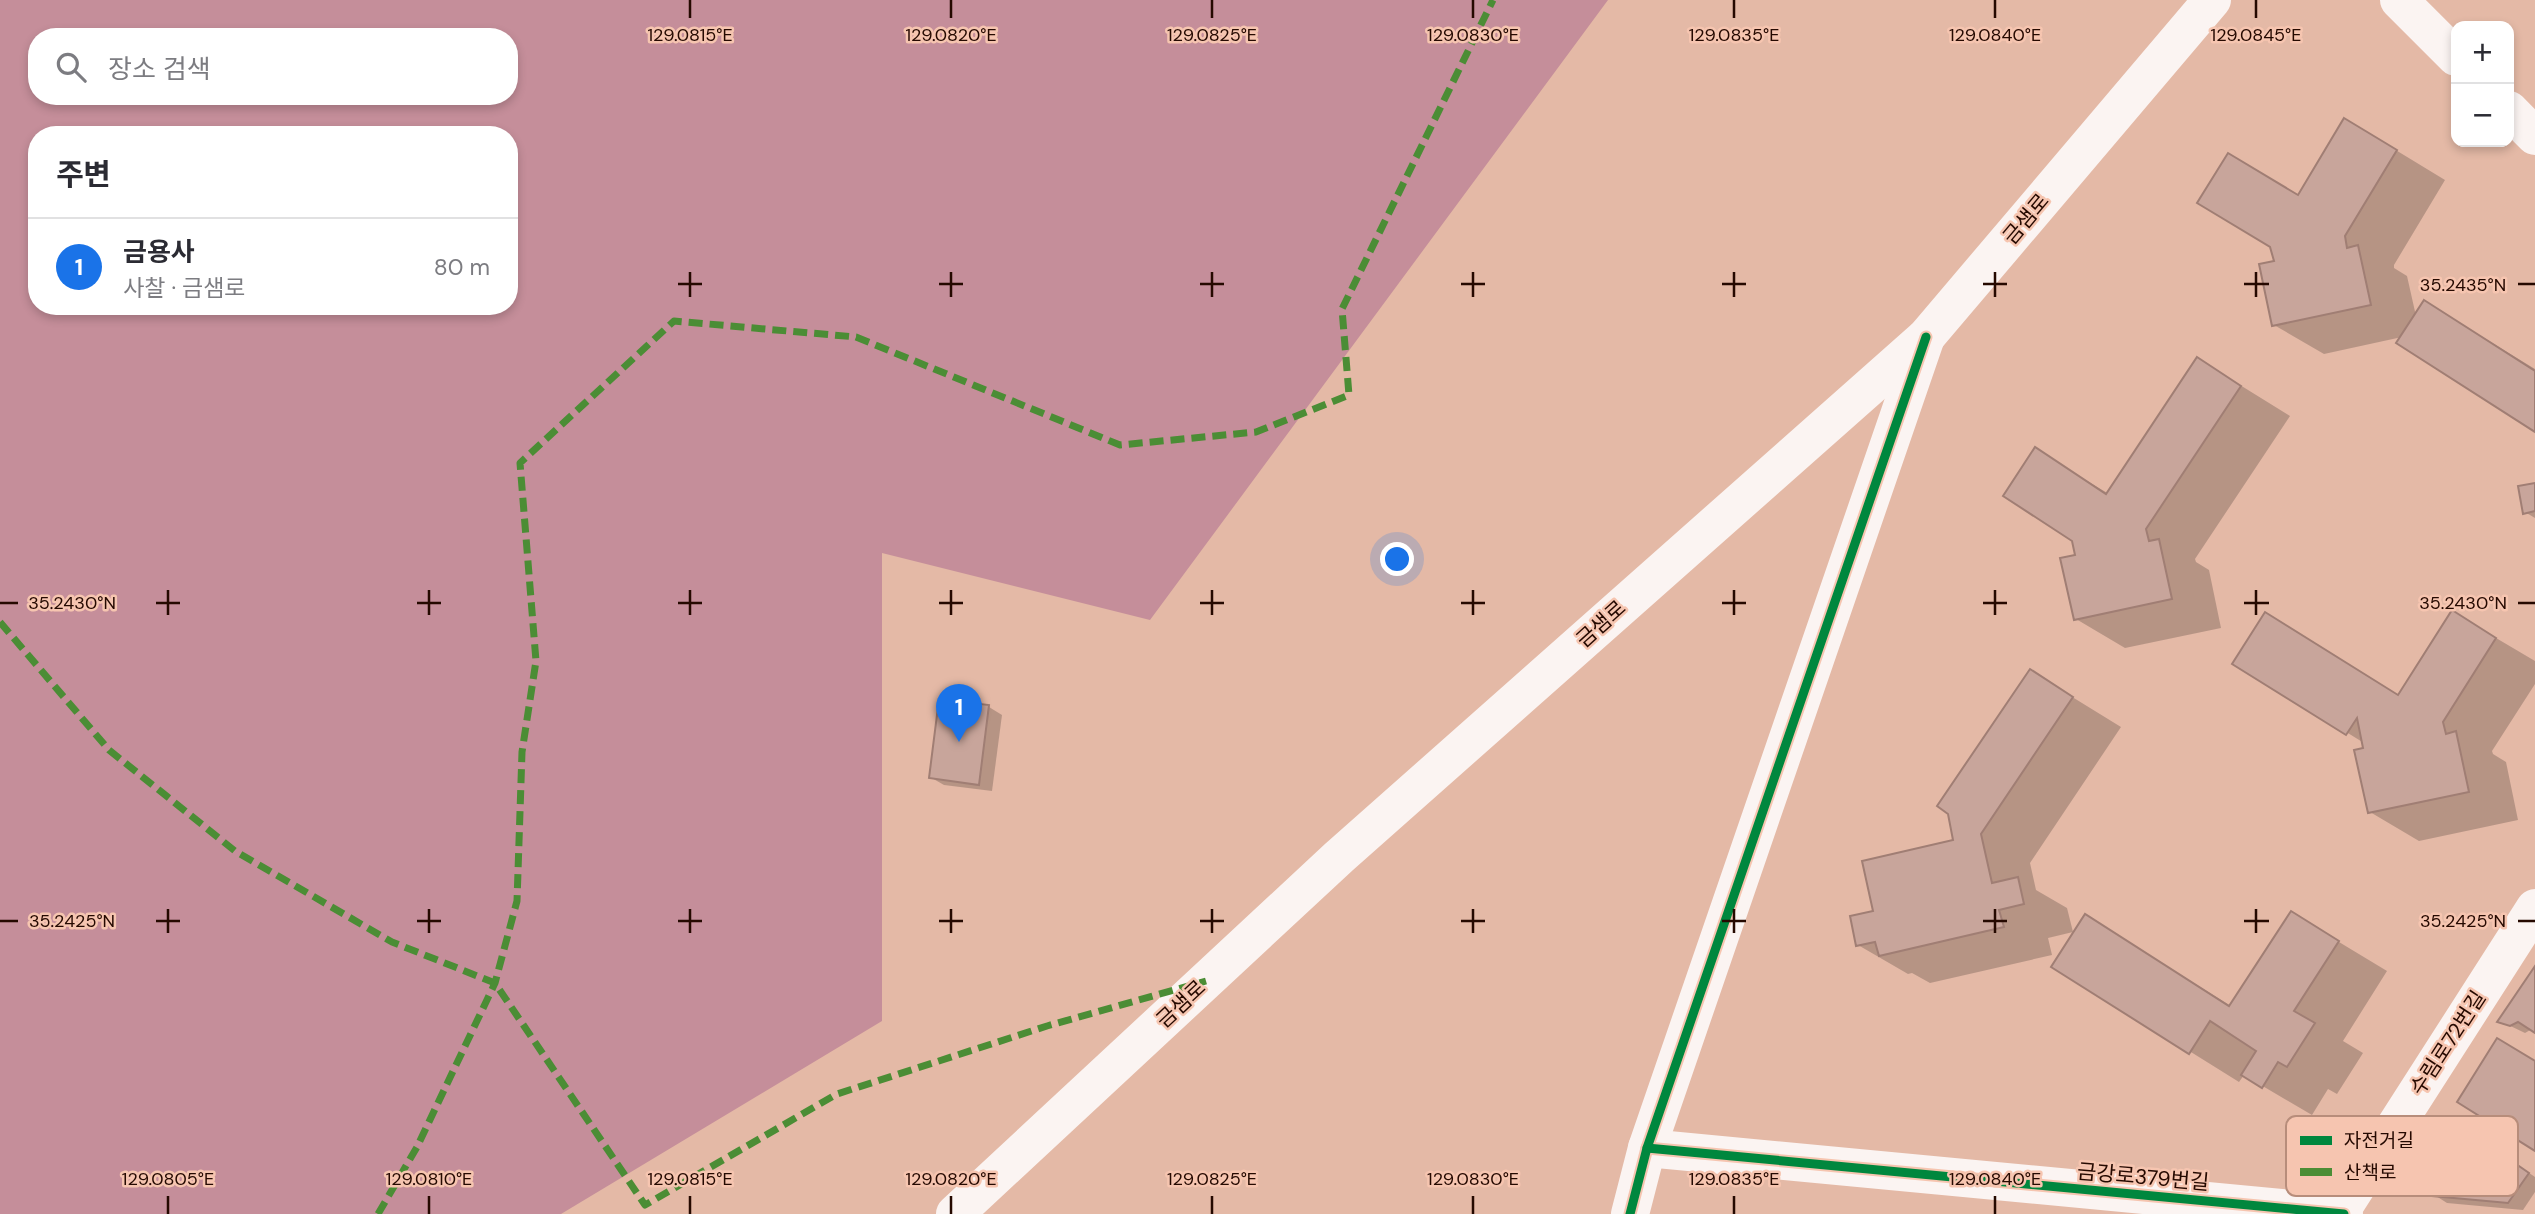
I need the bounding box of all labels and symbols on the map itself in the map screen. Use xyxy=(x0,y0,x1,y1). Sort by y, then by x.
text: 129.0815°E xyxy=(647,23,733,47)
text: 129.0820°E xyxy=(905,23,997,47)
text: 129.0825°E xyxy=(1167,23,1257,47)
text: 129.0830°E xyxy=(1427,23,1519,47)
text: 129.0835°E xyxy=(1689,23,1779,47)
text: 129.0840°E xyxy=(1949,23,2041,47)
text: 129.0845°E xyxy=(2211,23,2301,47)
street label: 금샘로 xyxy=(1997,188,2055,250)
text: 35.2435°N xyxy=(2420,273,2506,297)
your location xyxy=(1380,542,1414,576)
text: 35.2430°N xyxy=(28,591,116,615)
text: 35.2430°N xyxy=(2419,591,2507,615)
street label: 금샘로 xyxy=(1570,594,1632,654)
pin: 1 xyxy=(936,684,982,742)
text: 35.2425°N xyxy=(29,909,115,933)
text: 35.2425°N xyxy=(2420,909,2506,933)
street label: 금샘로 xyxy=(1150,974,1212,1034)
street label: 수림로72번길 xyxy=(2404,985,2492,1101)
legend xyxy=(2286,1116,2518,1196)
text: 자전거길 xyxy=(2344,1128,2414,1153)
street label: 금강로379번길 xyxy=(2076,1157,2210,1197)
text: 산책로 xyxy=(2344,1160,2396,1185)
text: 129.0805°E xyxy=(122,1167,214,1191)
text: 129.0810°E xyxy=(386,1167,472,1191)
text: 129.0815°E xyxy=(647,1167,733,1191)
text: 129.0820°E xyxy=(905,1167,997,1191)
text: 129.0825°E xyxy=(1167,1167,1257,1191)
text: 129.0830°E xyxy=(1427,1167,1519,1191)
text: 129.0835°E xyxy=(1689,1167,1779,1191)
text: 129.0840°E xyxy=(1949,1167,2041,1191)

